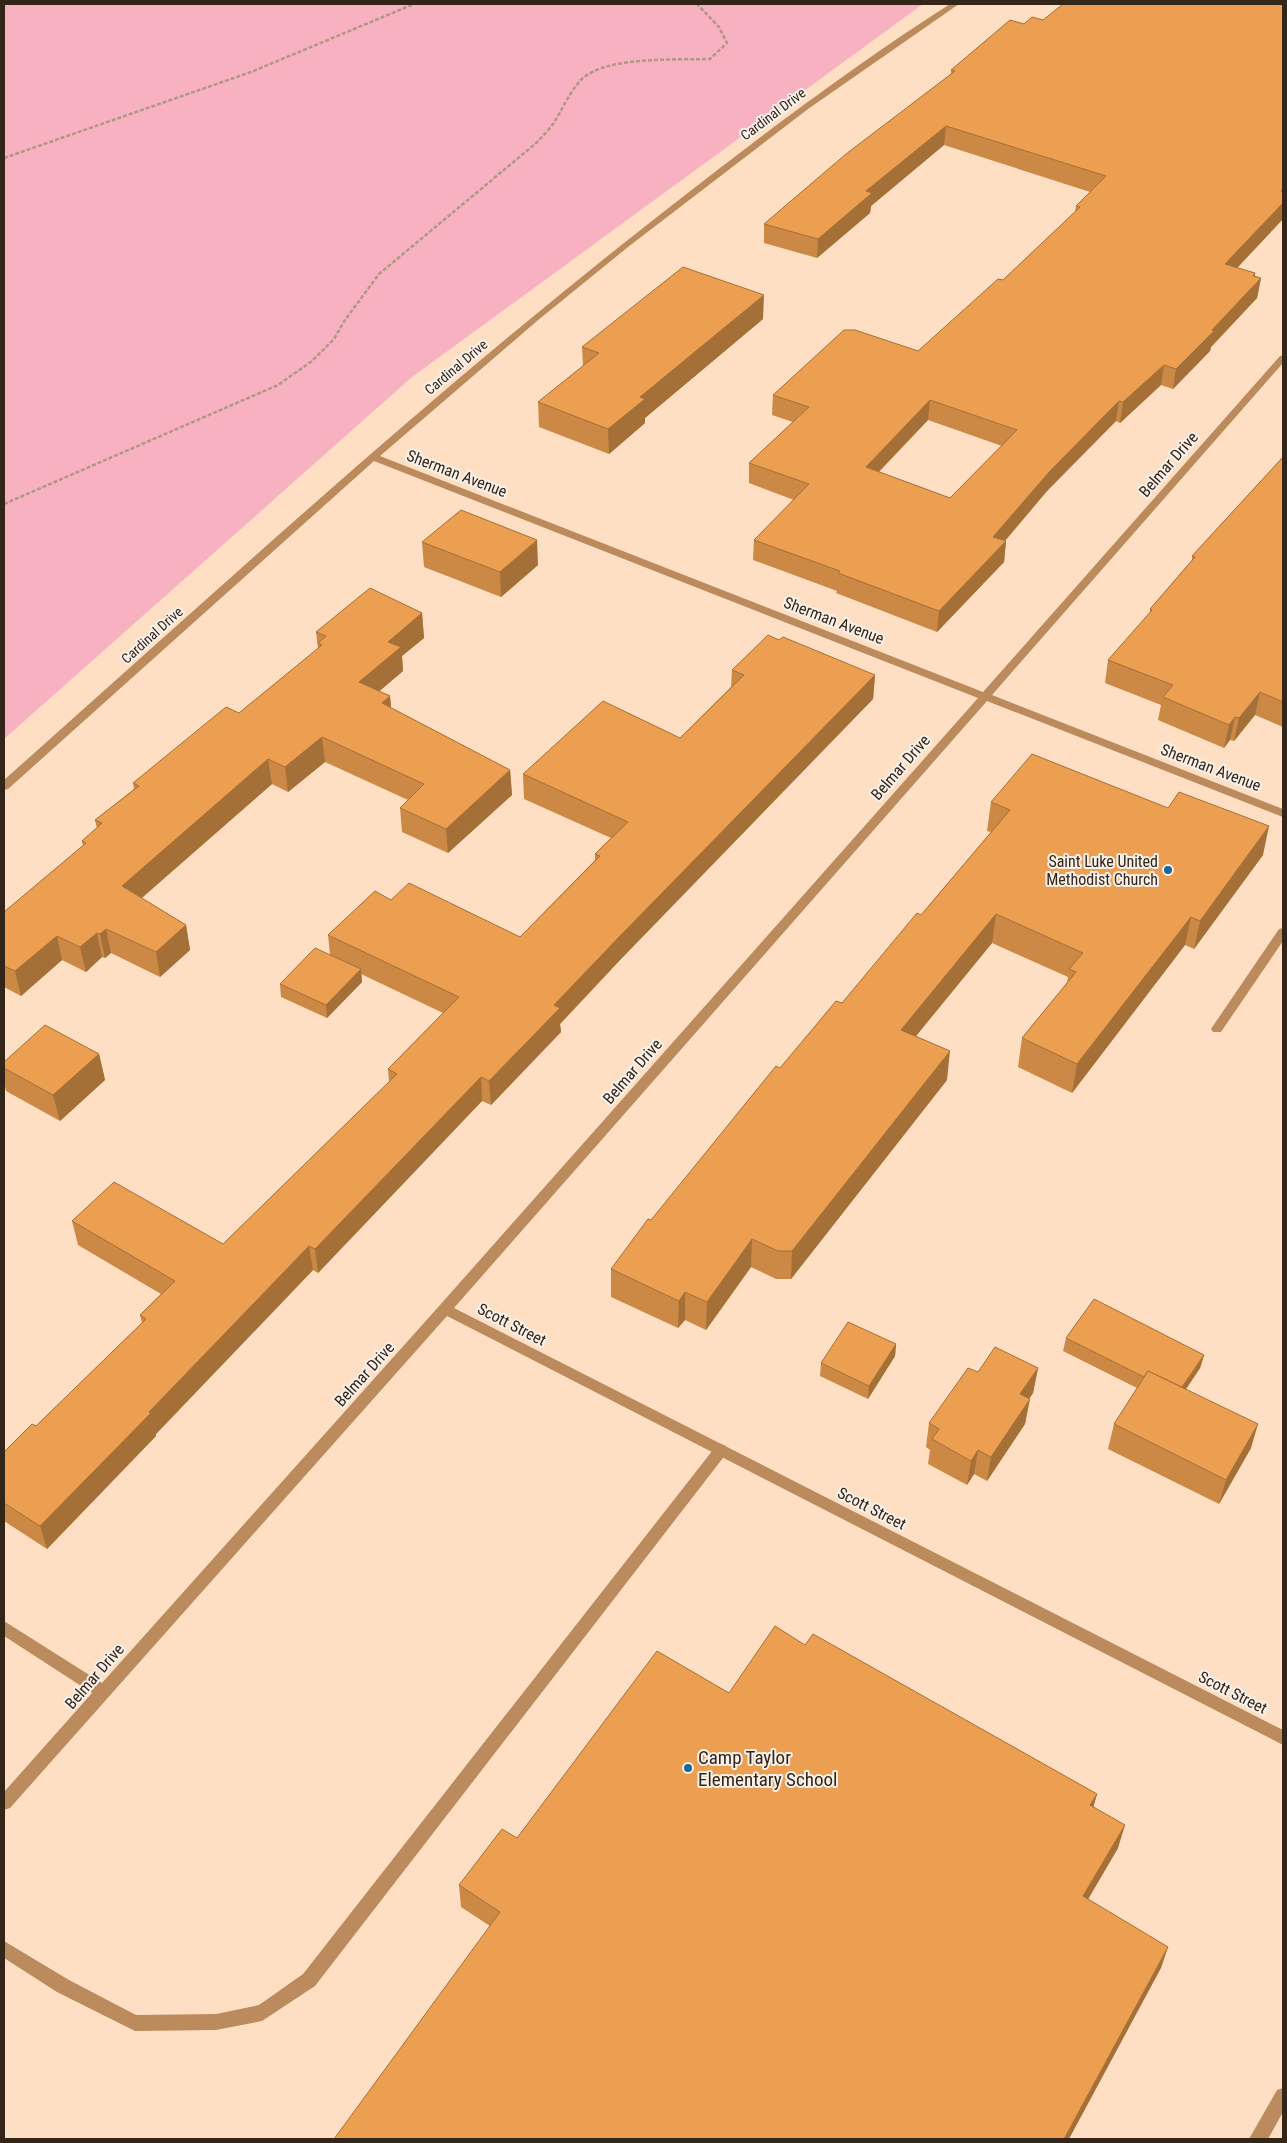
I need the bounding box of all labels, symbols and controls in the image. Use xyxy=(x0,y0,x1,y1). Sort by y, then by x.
street label: Cardinal Drive xyxy=(738,84,809,143)
street label: Cardinal Drive xyxy=(421,336,491,398)
street label: Belmar Drive xyxy=(1135,428,1202,501)
street label: Sherman Avenue xyxy=(404,446,510,501)
street label: Sherman Avenue xyxy=(781,593,887,648)
street label: Cardinal Drive xyxy=(118,603,186,667)
street label: Belmar Drive xyxy=(867,731,934,804)
street label: Sherman Avenue xyxy=(1158,740,1264,795)
place label: Saint Luke United Methodist Church xyxy=(1046,852,1158,889)
marker: Saint Luke United Methodist Church xyxy=(1162,864,1174,876)
street label: Belmar Drive xyxy=(599,1035,666,1108)
street label: Scott Street xyxy=(474,1299,549,1350)
street label: Belmar Drive xyxy=(331,1338,398,1410)
street label: Scott Street xyxy=(834,1483,909,1534)
street label: Belmar Drive xyxy=(61,1640,128,1713)
street label: Scott Street xyxy=(1195,1667,1270,1718)
place label: Camp Taylor Elementary School xyxy=(698,1746,837,1791)
marker: Camp Taylor Elementary School xyxy=(682,1762,694,1774)

